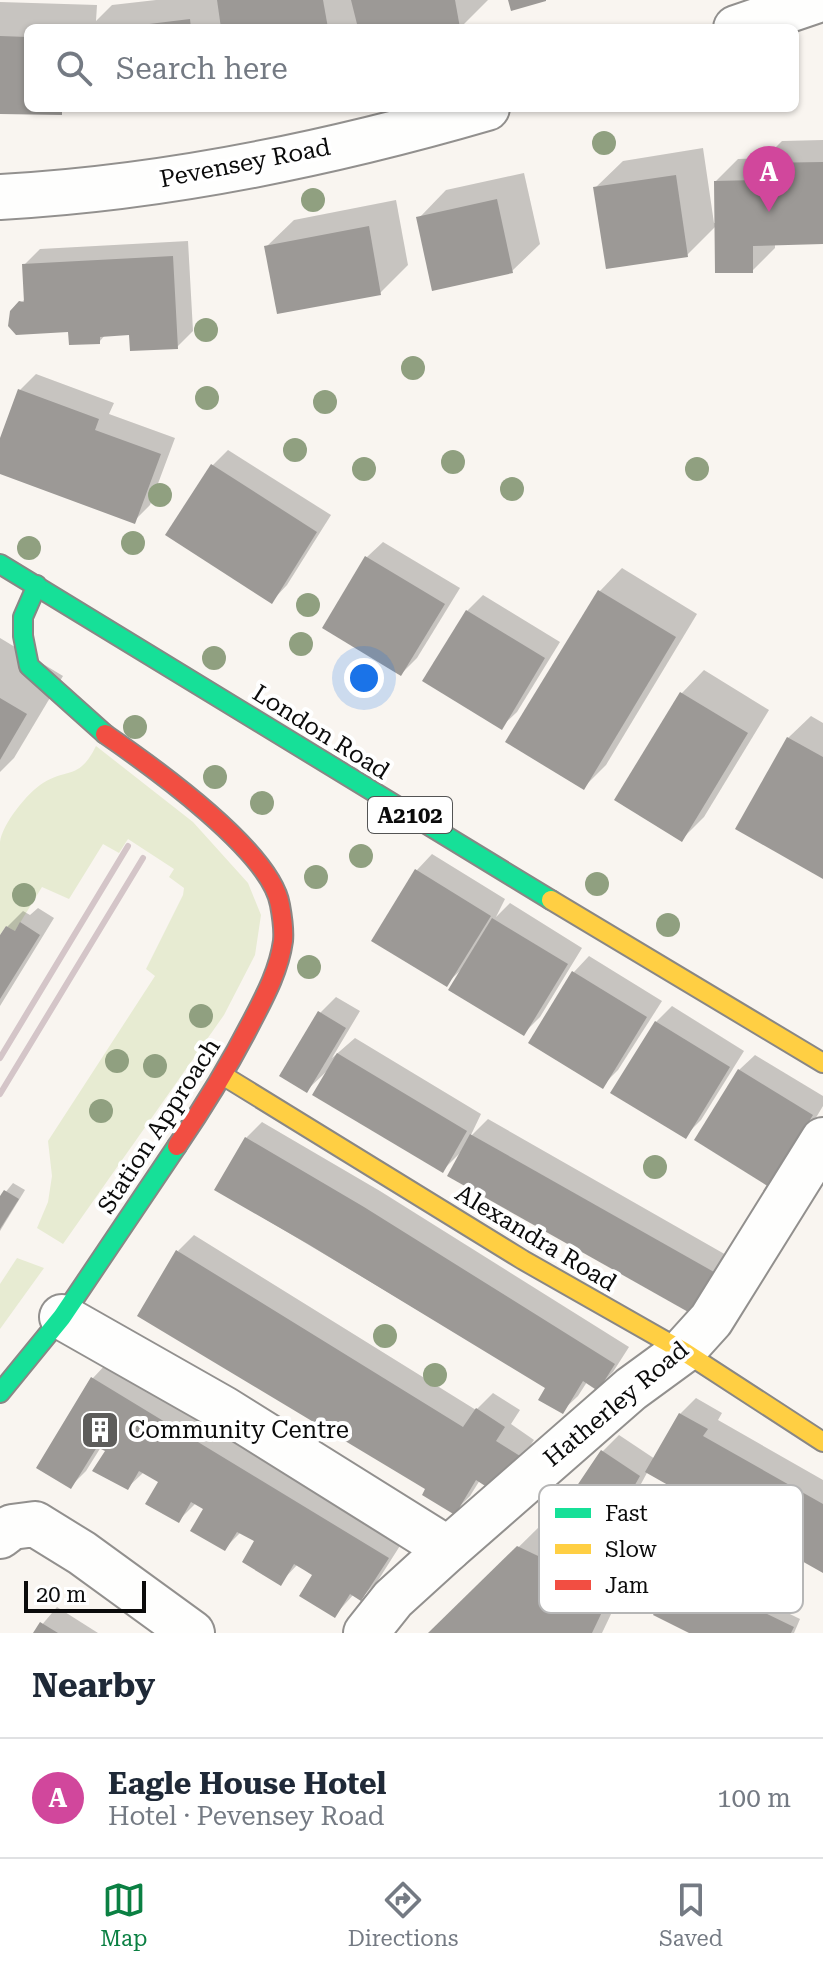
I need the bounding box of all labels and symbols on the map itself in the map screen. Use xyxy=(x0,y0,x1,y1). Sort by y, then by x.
street label: Pevensey Road xyxy=(157,133,333,193)
pin: A xyxy=(743,146,795,212)
your location xyxy=(344,658,384,698)
street label: London Road xyxy=(247,679,395,785)
road number: A2102 xyxy=(368,797,452,833)
street label: Station Approach xyxy=(92,1033,226,1219)
street label: Alexandra Road xyxy=(450,1179,622,1297)
street label: Hatherley Road xyxy=(538,1336,694,1472)
building icon: Community Centre xyxy=(79,1409,121,1451)
place label: Community Centre xyxy=(128,1416,349,1444)
legend xyxy=(539,1485,803,1613)
text: Fast xyxy=(605,1501,648,1526)
text: Slow xyxy=(605,1537,658,1562)
text: Jam xyxy=(605,1573,649,1598)
scale bar xyxy=(24,1577,146,1613)

